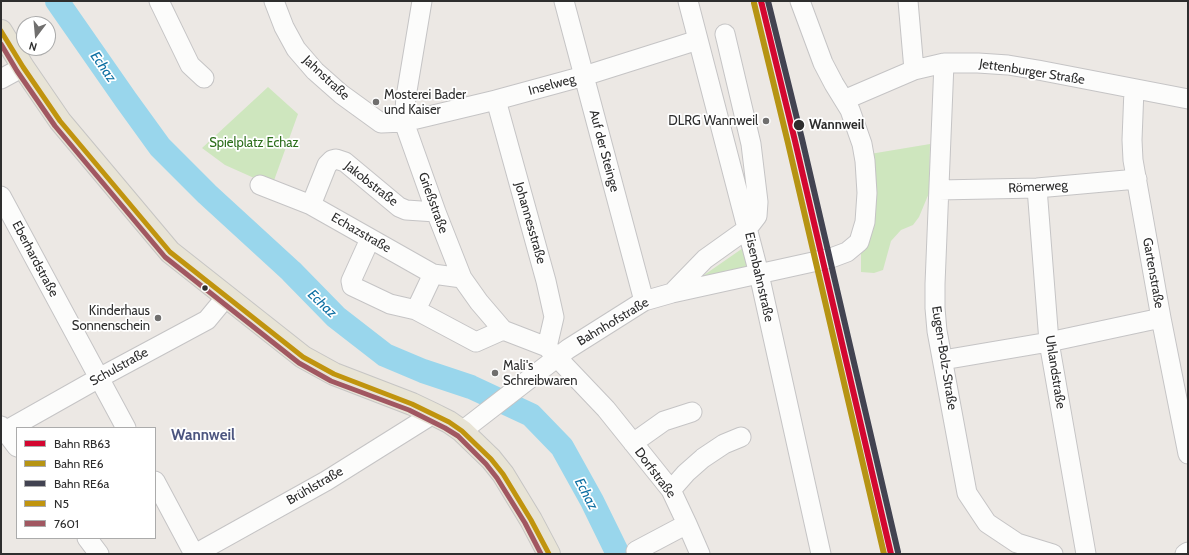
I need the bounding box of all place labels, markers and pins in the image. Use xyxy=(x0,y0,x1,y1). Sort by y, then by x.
place label: Mosterei Bader und Kaiser xyxy=(384,87,466,118)
marker: Mosterei Bader und Kaiser xyxy=(371,97,381,107)
place label: DLRG Wannweil xyxy=(668,113,758,129)
marker: DLRG Wannweil xyxy=(761,116,771,126)
place label: Wannweil xyxy=(809,117,864,133)
marker: Wannweil xyxy=(792,118,806,132)
unlabelled marker xyxy=(200,283,210,293)
place label: Kinderhaus Sonnenschein xyxy=(72,303,150,334)
marker: Kinderhaus Sonnenschein xyxy=(153,313,163,323)
place label: Mali's Schreibwaren xyxy=(503,358,578,389)
marker: Mali's Schreibwaren xyxy=(490,368,500,378)

